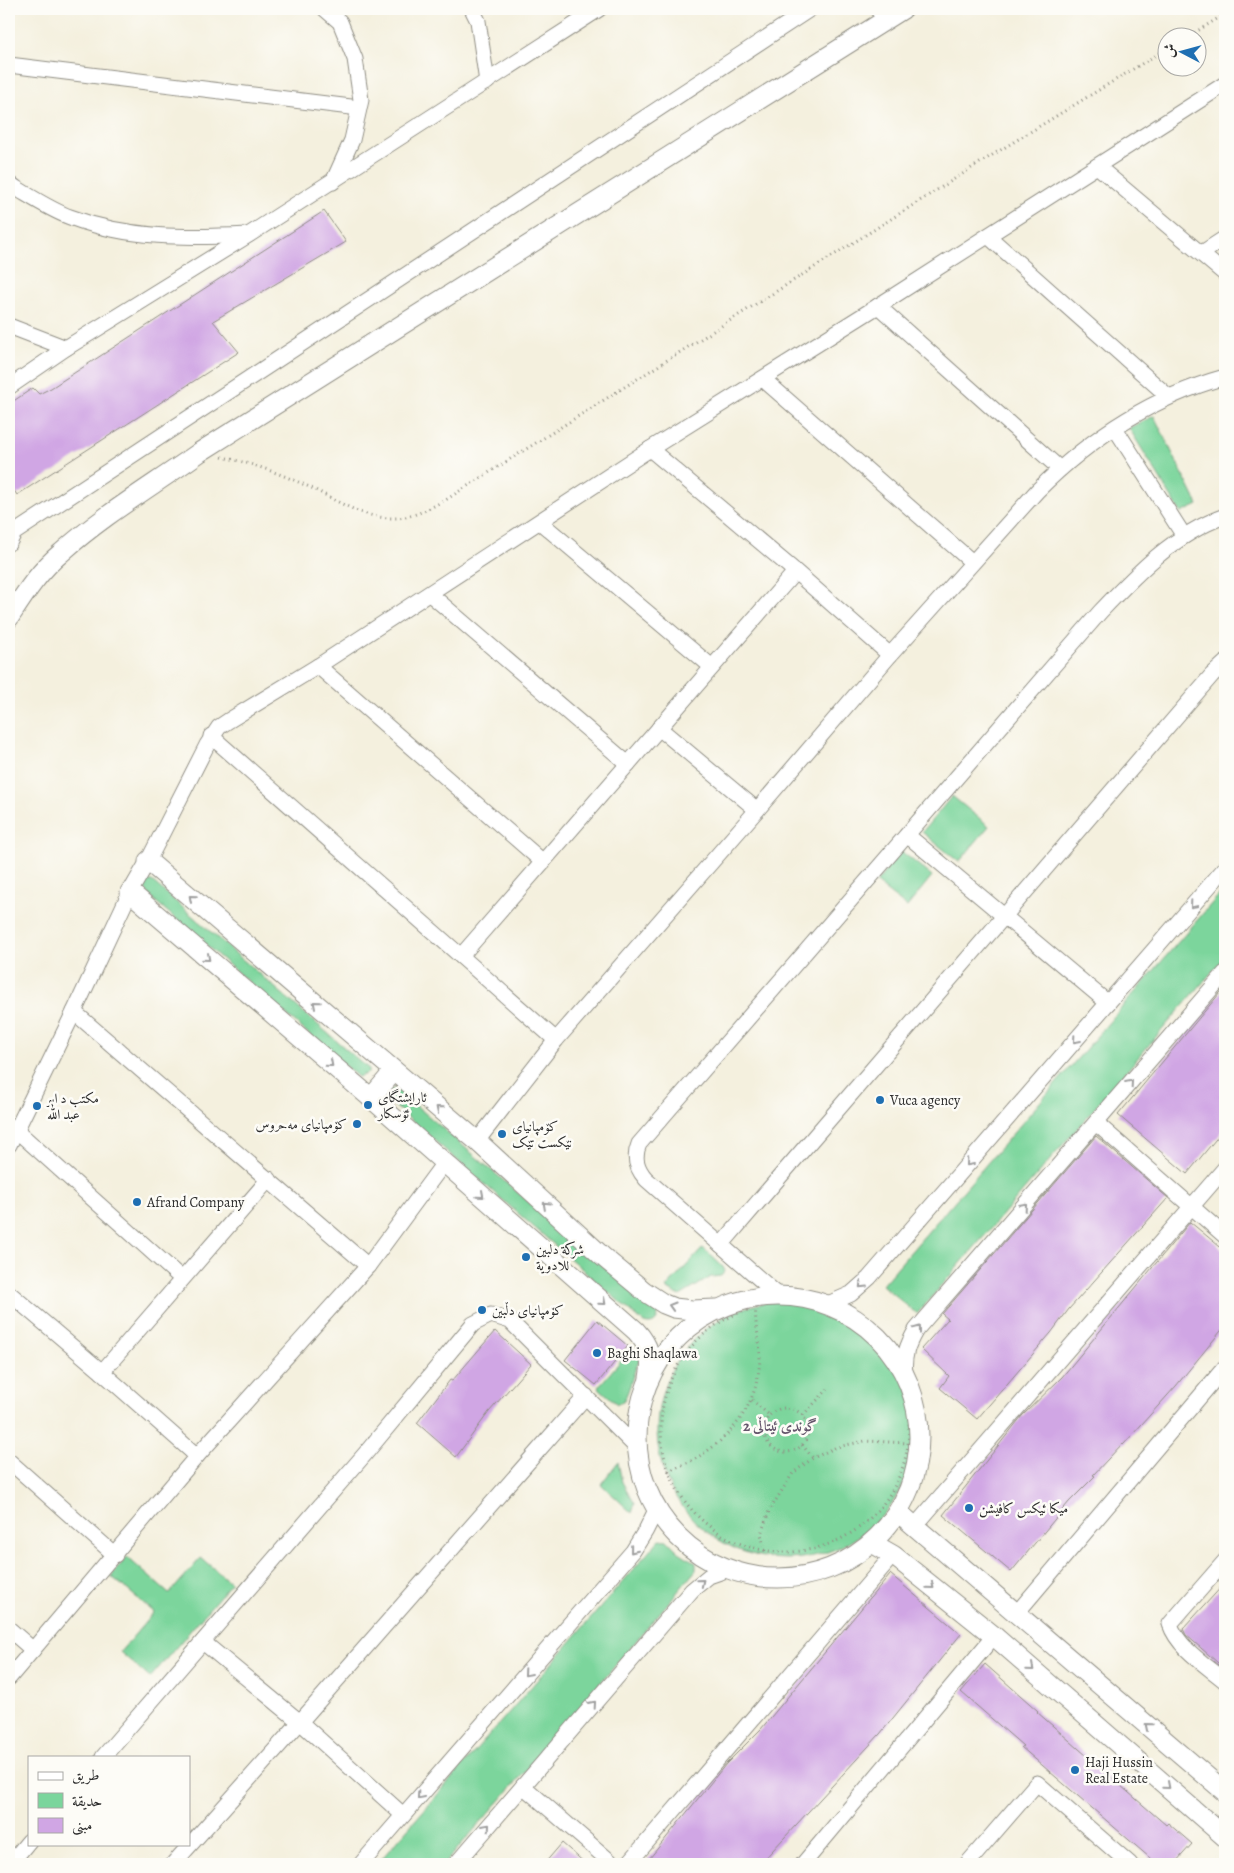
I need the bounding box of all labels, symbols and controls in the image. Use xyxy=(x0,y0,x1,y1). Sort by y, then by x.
north arrow xyxy=(1156,28,1206,78)
text: ش xyxy=(1159,43,1180,59)
one-way arrow xyxy=(189,895,198,904)
one-way arrow xyxy=(1190,899,1199,908)
one-way arrow xyxy=(201,952,210,961)
one-way arrow xyxy=(312,1001,321,1010)
one-way arrow xyxy=(1073,1034,1082,1043)
one-way arrow xyxy=(324,1058,333,1066)
one-way arrow xyxy=(1124,1080,1133,1089)
place label: ئارایشتگای ئۆسکار xyxy=(376,1088,427,1123)
place label: مكتب د ابو عبد الله xyxy=(45,1089,99,1124)
place label: Vuca agency xyxy=(889,1091,961,1110)
marker: Vuca agency xyxy=(874,1094,886,1106)
marker: ئارایشتگای ئۆسکار xyxy=(362,1099,374,1111)
marker: مكتب د ابو عبد الله xyxy=(31,1100,43,1112)
one-way arrow xyxy=(436,1106,445,1115)
place label: کۆمپانیای مەحروس xyxy=(255,1115,347,1134)
place label: کۆمپانیای نێکست تێک xyxy=(512,1117,572,1152)
marker: کۆمپانیای مەحروس xyxy=(351,1118,363,1130)
marker: کۆمپانیای نێکست تێک xyxy=(496,1128,508,1140)
one-way arrow xyxy=(966,1157,975,1166)
one-way arrow xyxy=(475,1190,484,1199)
place label: Afrand Company xyxy=(146,1193,245,1212)
marker: Afrand Company xyxy=(131,1196,143,1208)
one-way arrow xyxy=(543,1202,552,1211)
one-way arrow xyxy=(1018,1203,1026,1212)
place label: شركة دلبين للادوية xyxy=(536,1240,584,1275)
marker: شركة دلبين للادوية xyxy=(520,1251,532,1263)
one-way arrow xyxy=(859,1279,868,1288)
one-way arrow xyxy=(597,1297,606,1305)
place label: کۆمپانیای دڵبین xyxy=(492,1301,564,1320)
one-way arrow xyxy=(668,1302,676,1312)
marker: کۆمپانیای دڵبین xyxy=(476,1304,488,1316)
one-way arrow xyxy=(912,1326,920,1335)
place label: Baghi Shaqlawa xyxy=(607,1344,698,1363)
marker: Baghi Shaqlawa xyxy=(591,1347,603,1359)
district label: گوندی ئیتاڵی 2 xyxy=(743,1416,817,1436)
place label: میکا ئیکس کافیشن xyxy=(979,1499,1068,1518)
marker: میکا ئیکس کافیشن xyxy=(963,1502,975,1514)
one-way arrow xyxy=(630,1544,638,1553)
one-way arrow xyxy=(695,1580,704,1588)
one-way arrow xyxy=(925,1580,934,1588)
one-way arrow xyxy=(1025,1662,1034,1671)
one-way arrow xyxy=(523,1667,532,1676)
one-way arrow xyxy=(588,1701,596,1710)
one-way arrow xyxy=(1145,1724,1154,1732)
place label: Haji Hussin Real Estate xyxy=(1085,1753,1153,1788)
legend xyxy=(28,1756,190,1846)
marker: Haji Hussin Real Estate xyxy=(1069,1764,1081,1776)
text: طريق xyxy=(72,1765,99,1785)
one-way arrow xyxy=(1161,1780,1170,1789)
one-way arrow xyxy=(417,1790,426,1799)
text: حديقة xyxy=(72,1791,102,1811)
text: مبنى xyxy=(72,1815,92,1836)
one-way arrow xyxy=(482,1824,491,1833)

